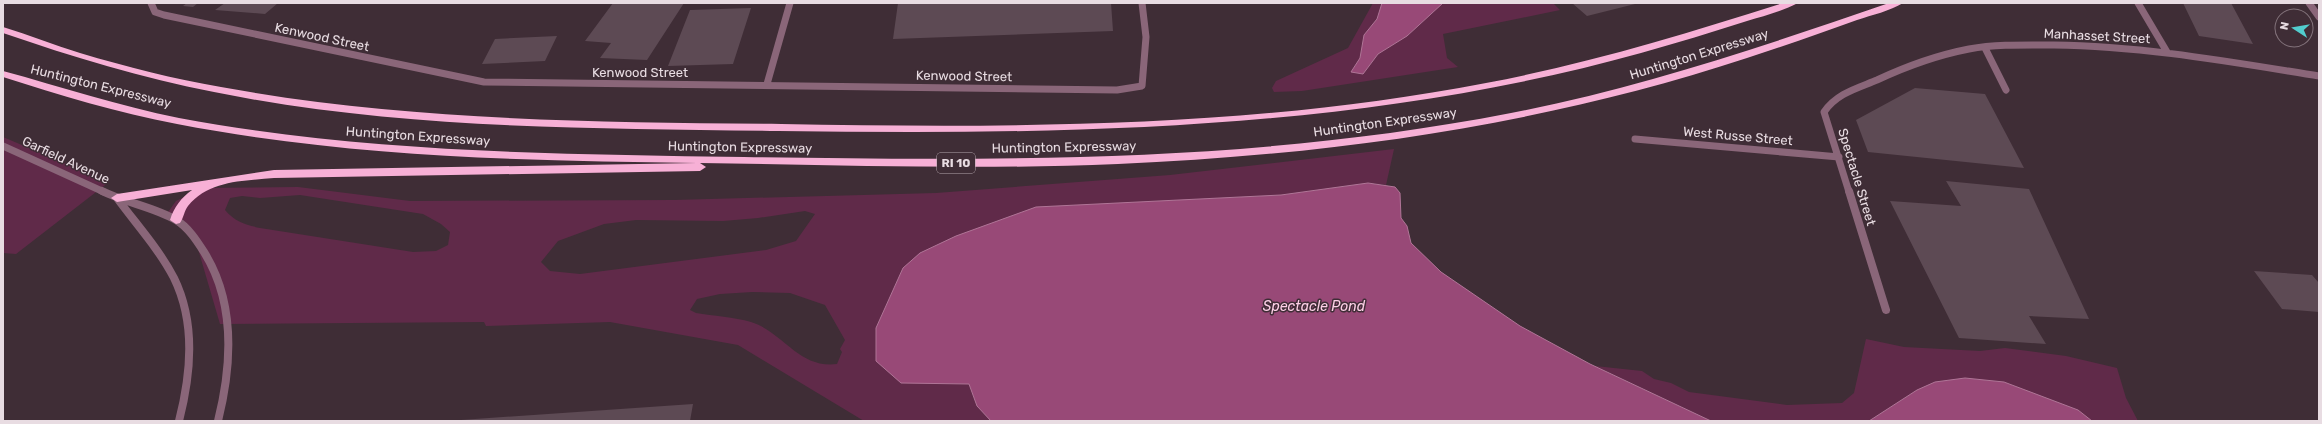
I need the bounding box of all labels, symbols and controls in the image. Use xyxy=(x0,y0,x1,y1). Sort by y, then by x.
north arrow xyxy=(2274,8,2314,48)
street label: Kenwood Street xyxy=(273,20,371,54)
text: N xyxy=(2278,21,2292,31)
street label: Huntington Expressway xyxy=(1628,26,1771,83)
street label: Manhasset Street xyxy=(2043,26,2151,46)
street label: Huntington Expressway xyxy=(29,61,173,112)
street label: Kenwood Street xyxy=(592,65,688,80)
street label: Kenwood Street xyxy=(916,68,1012,84)
street label: Huntington Expressway xyxy=(1312,105,1458,140)
street label: Huntington Expressway xyxy=(345,123,491,150)
street label: West Russe Street xyxy=(1683,124,1793,148)
street label: Spectacle Street xyxy=(1835,127,1879,227)
street label: Garfield Avenue xyxy=(20,133,112,187)
street label: Huntington Expressway xyxy=(668,138,812,157)
street label: Huntington Expressway xyxy=(992,138,1136,157)
road number: RI 10 xyxy=(937,153,975,173)
water label: Spectacle Pond xyxy=(1263,298,1366,315)

